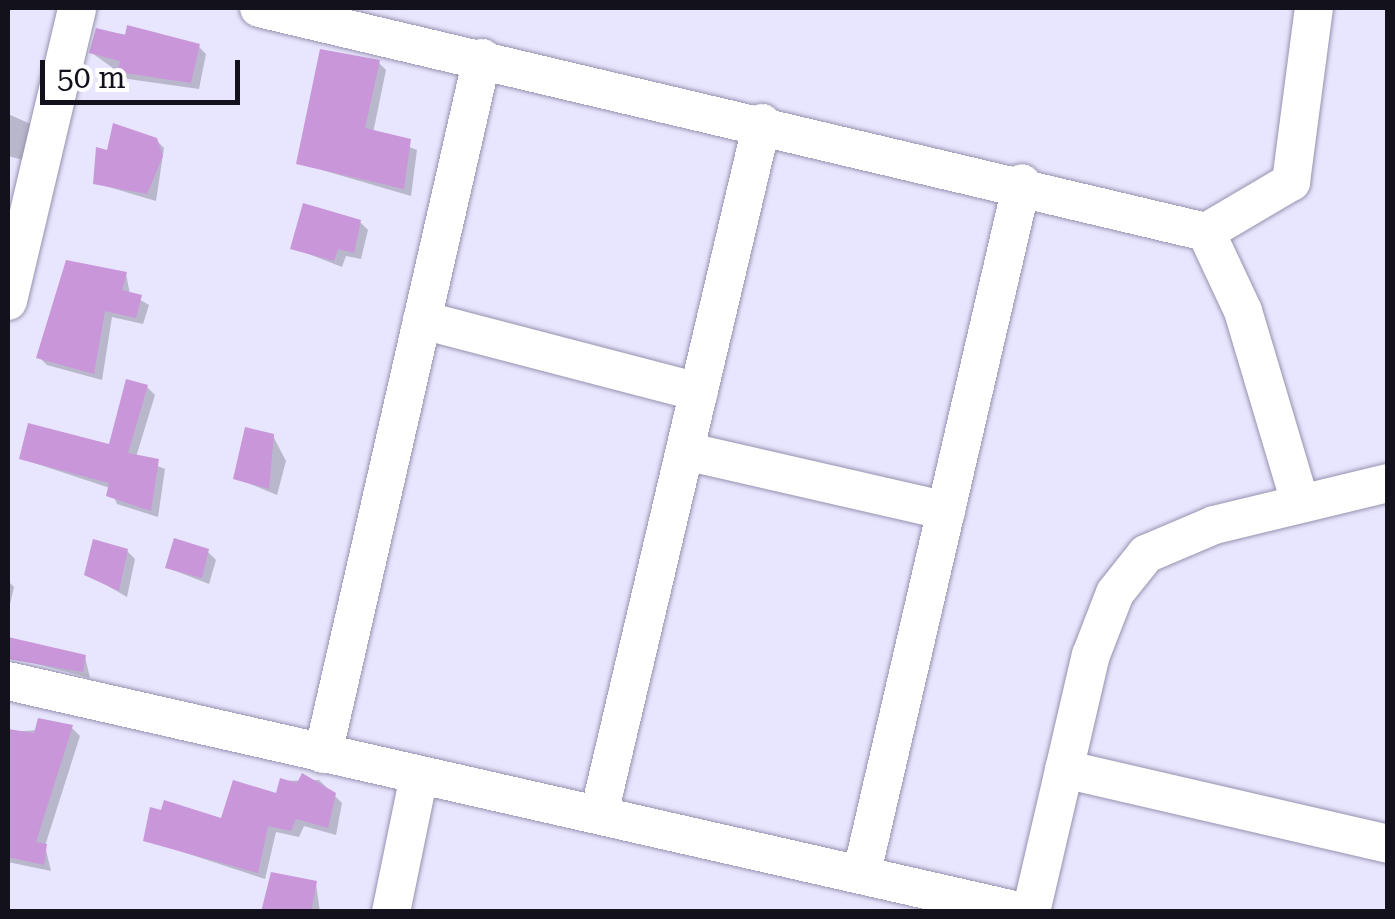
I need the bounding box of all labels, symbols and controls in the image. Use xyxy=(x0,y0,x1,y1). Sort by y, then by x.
scale bar xyxy=(45,40,245,102)
text: 50 m xyxy=(57,60,126,95)

